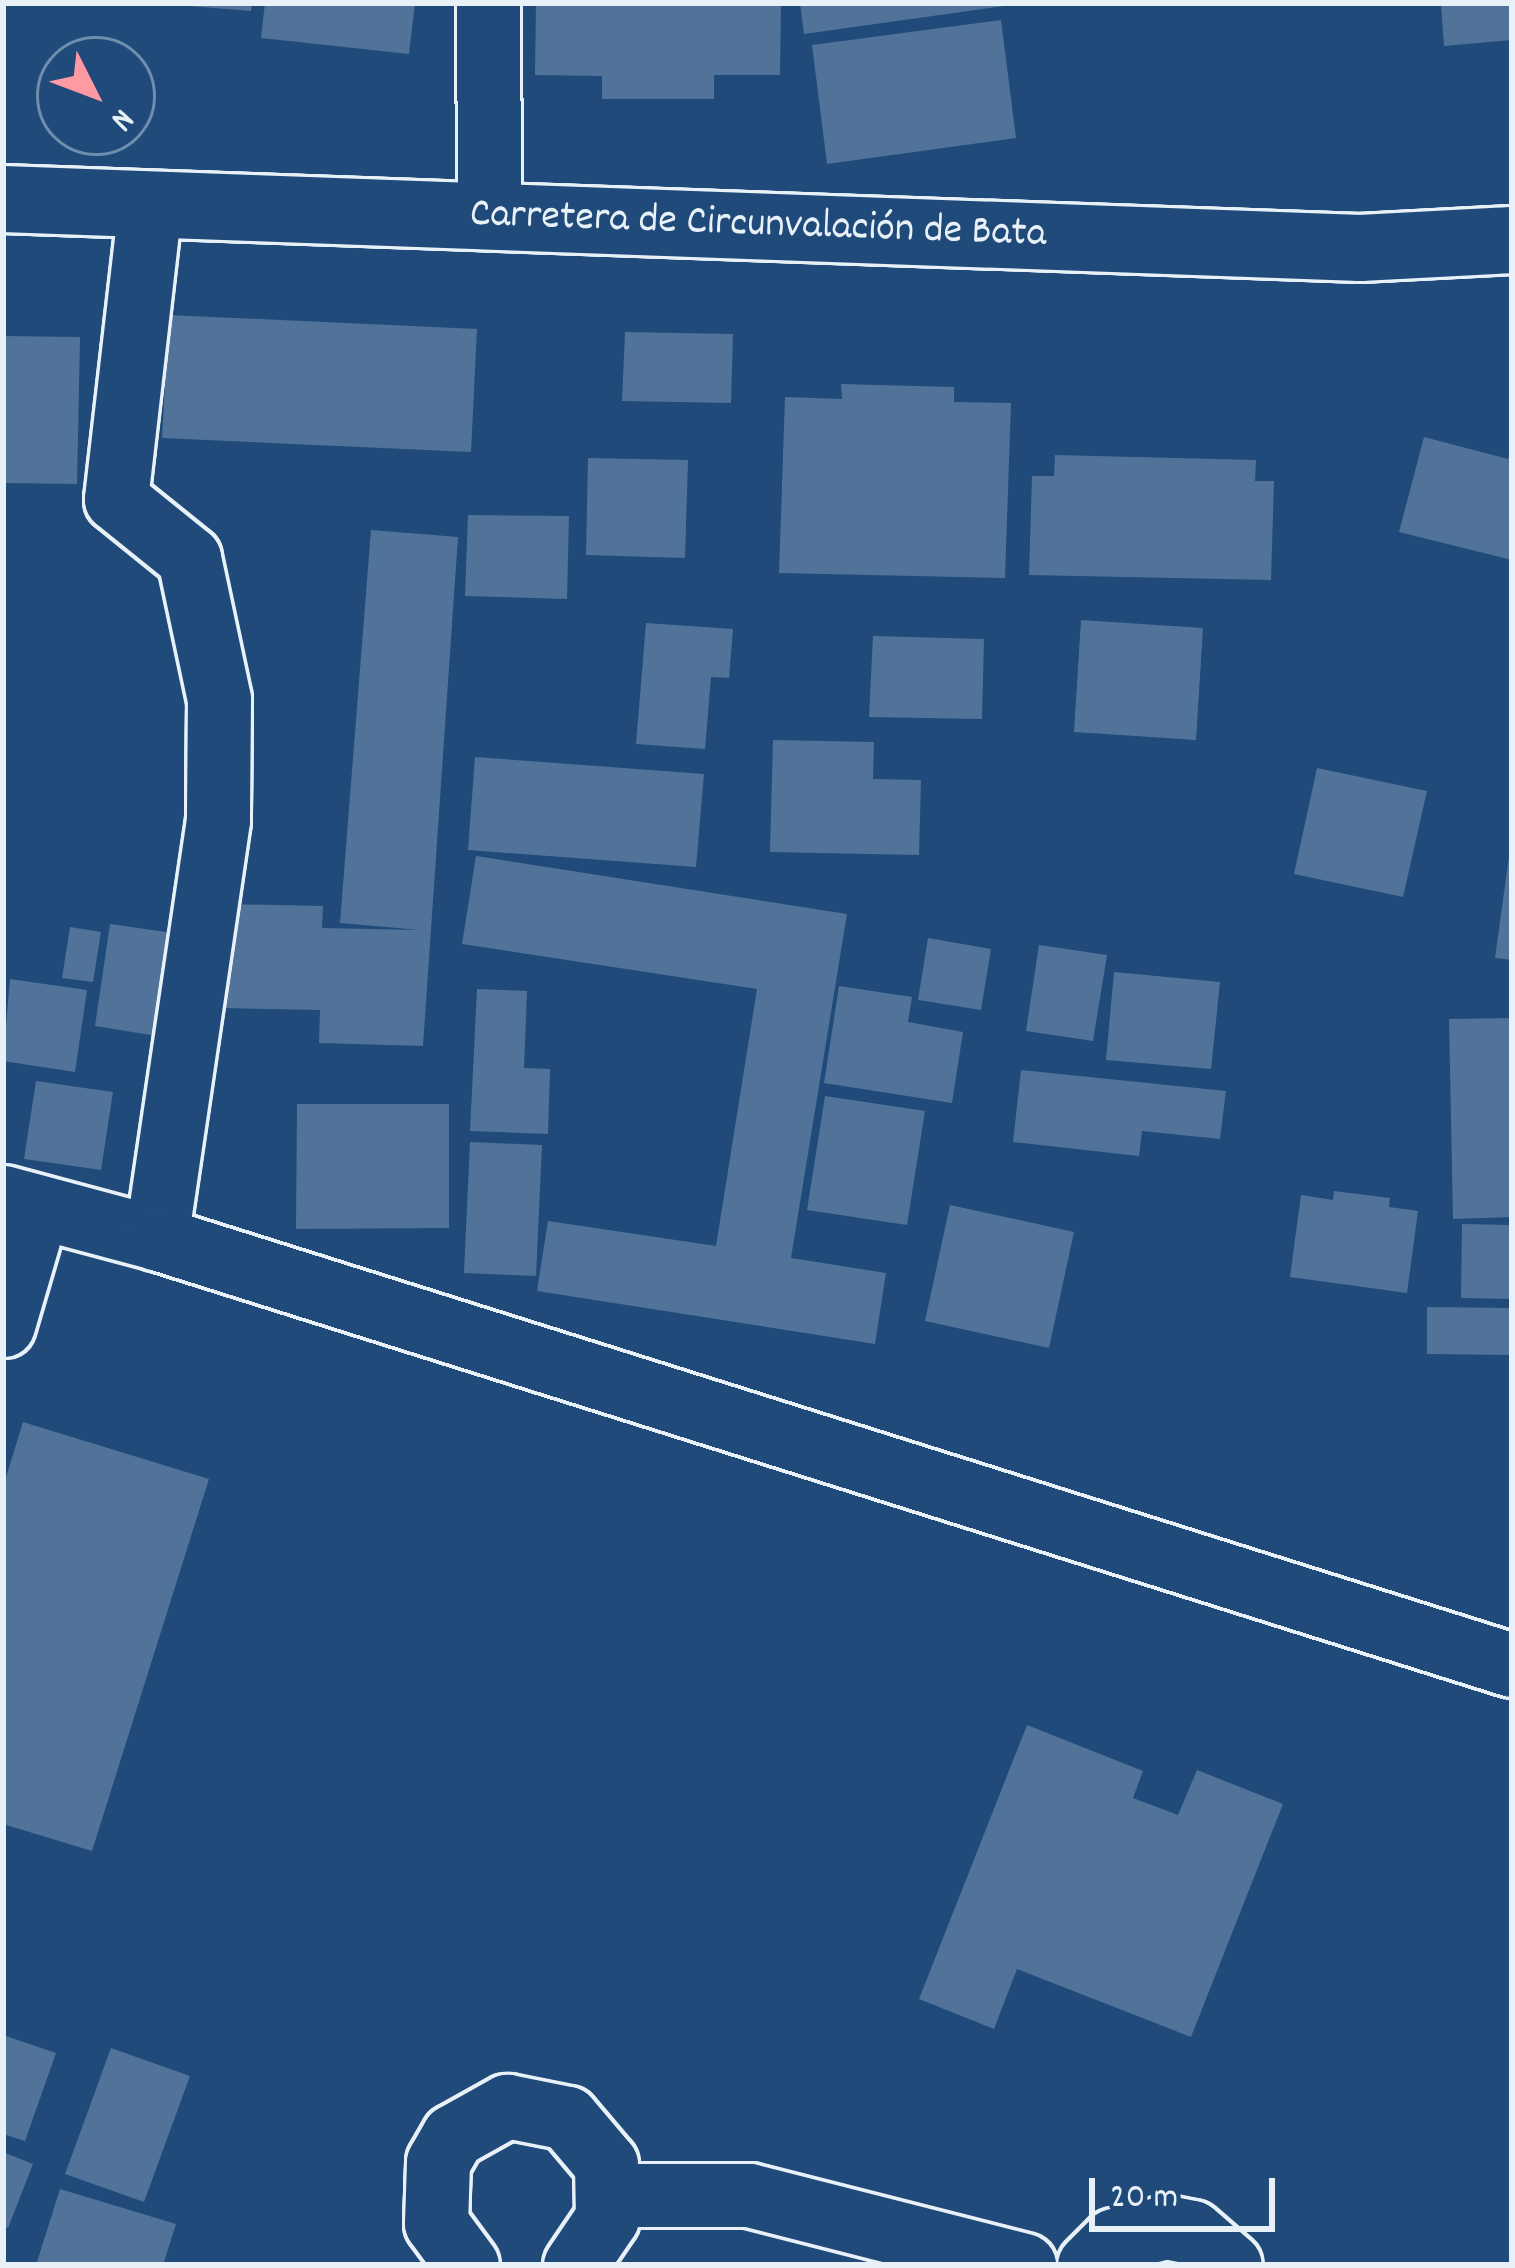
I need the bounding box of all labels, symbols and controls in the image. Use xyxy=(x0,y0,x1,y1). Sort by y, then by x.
north arrow xyxy=(36,36,156,156)
text: N xyxy=(98,97,144,140)
street label: Carretera de Circunvalación de Bata xyxy=(469,191,1047,261)
scale bar xyxy=(1095,2154,1281,2228)
text: 20 m xyxy=(1110,2173,1178,2225)

